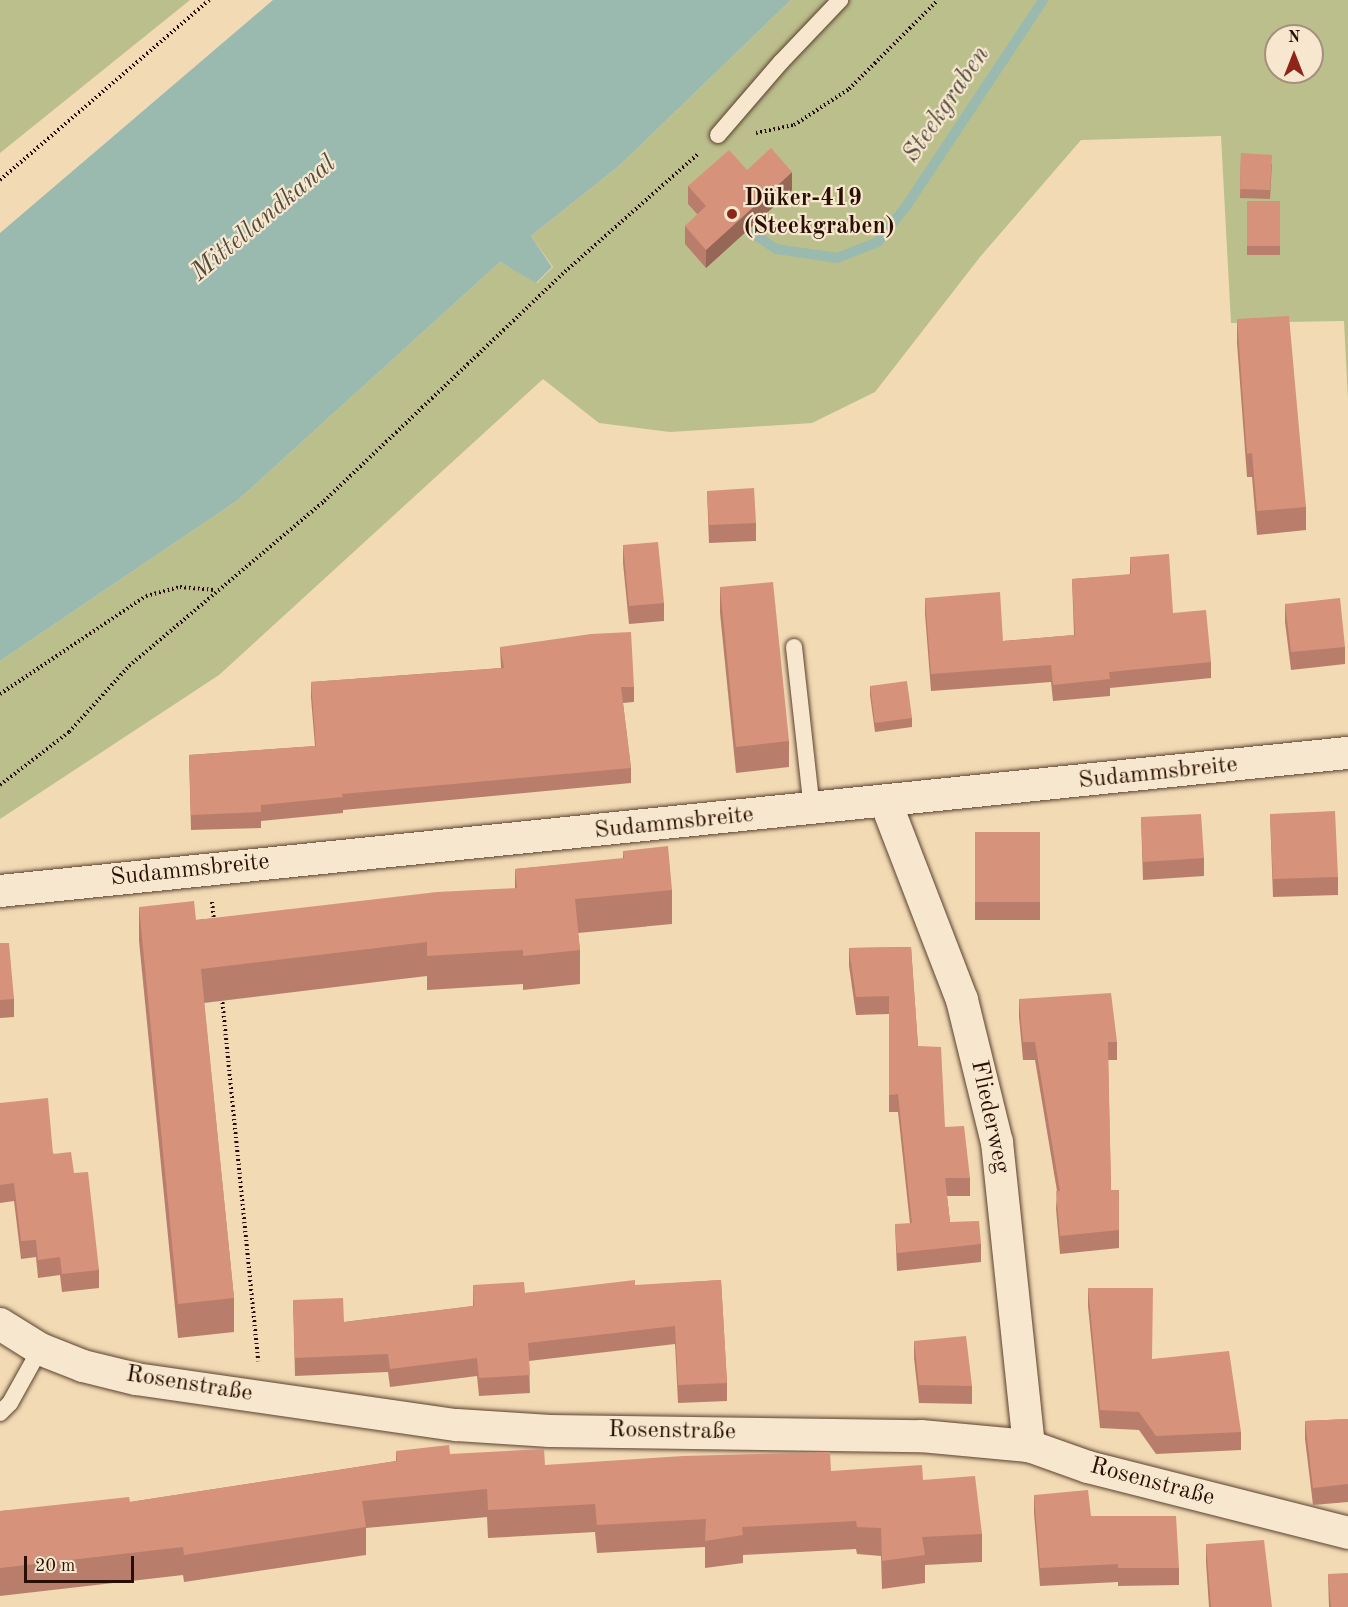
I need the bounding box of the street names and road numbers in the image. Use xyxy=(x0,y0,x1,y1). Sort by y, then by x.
street label: Sudammsbreite xyxy=(1077,751,1239,797)
street label: Sudammsbreite xyxy=(593,801,755,847)
street label: Sudammsbreite xyxy=(109,848,271,894)
street label: Fliederweg xyxy=(963,1058,1015,1176)
street label: Rosenstraße xyxy=(124,1361,254,1409)
street label: Rosenstraße xyxy=(608,1416,736,1448)
street label: Rosenstraße xyxy=(1087,1453,1217,1513)

